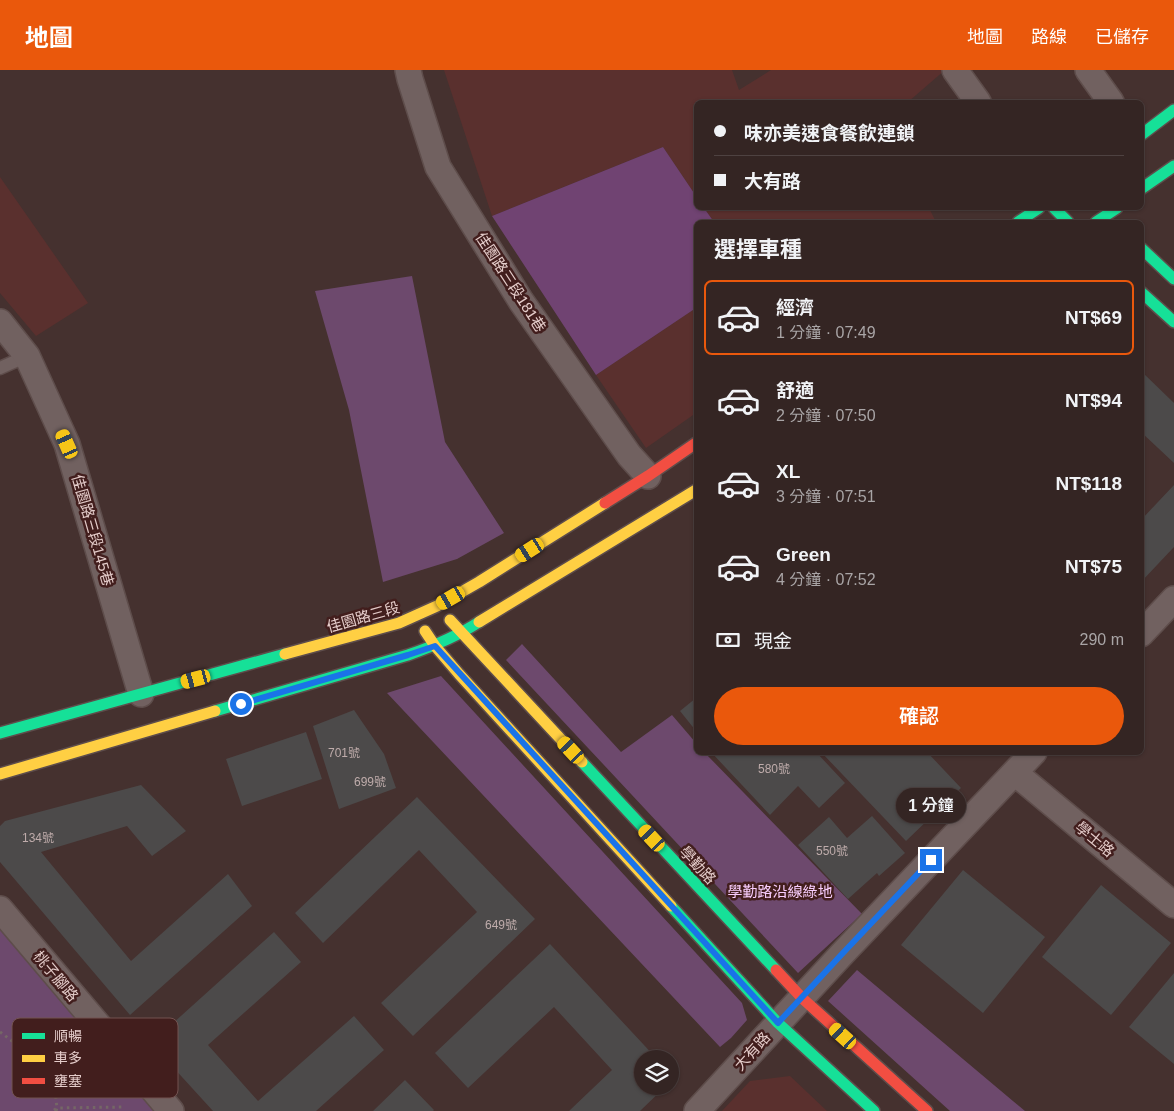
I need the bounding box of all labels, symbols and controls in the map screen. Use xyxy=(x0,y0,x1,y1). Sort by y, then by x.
text: 地圖 xyxy=(25,24,73,51)
text: 地圖 xyxy=(967,27,1003,47)
text: 路線 xyxy=(1031,27,1067,47)
text: 已儲存 xyxy=(1095,27,1149,47)
text: 味亦美速食餐飲連鎖 xyxy=(744,123,915,144)
text: 大有路 xyxy=(744,171,801,192)
street label: 佳園路三段181巷 xyxy=(473,229,549,335)
text: 選擇車種 xyxy=(714,237,802,262)
icon: car xyxy=(716,295,761,340)
text: 經濟 xyxy=(776,297,814,318)
text: NT$69 xyxy=(1065,307,1122,328)
text: 1 分鐘 · 07:49 xyxy=(776,324,876,341)
icon: car xyxy=(716,378,761,423)
text: 舒適 xyxy=(776,380,814,401)
text: NT$94 xyxy=(1065,390,1122,411)
text: 2 分鐘 · 07:50 xyxy=(776,407,876,424)
car xyxy=(54,427,79,461)
icon: car xyxy=(716,461,761,506)
text: XL xyxy=(776,461,800,482)
street label: 佳園路三段145巷 xyxy=(69,472,117,588)
text: NT$118 xyxy=(1055,473,1122,494)
text: 3 分鐘 · 07:51 xyxy=(776,488,876,505)
car xyxy=(513,536,546,564)
icon: car xyxy=(716,544,761,589)
text: Green xyxy=(776,544,831,565)
text: NT$75 xyxy=(1065,556,1122,577)
text: 4 分鐘 · 07:52 xyxy=(776,571,876,588)
car xyxy=(434,584,467,612)
street label: 佳園路三段 xyxy=(325,598,401,636)
icon: cash xyxy=(714,626,742,654)
text: 現金 xyxy=(754,631,792,652)
text: 290 m xyxy=(1080,631,1124,648)
car xyxy=(179,668,212,690)
button: 確認 xyxy=(714,687,1124,745)
route start xyxy=(230,693,252,715)
car xyxy=(555,734,586,766)
house number: 701號 xyxy=(328,746,360,760)
house number: 580號 xyxy=(758,762,790,776)
house number: 699號 xyxy=(354,775,386,789)
callout: 1 分鐘 xyxy=(896,788,966,822)
text: 1 分鐘 xyxy=(908,797,954,814)
street label: 學士路 xyxy=(1072,818,1118,860)
car xyxy=(636,822,667,854)
house number: 134號 xyxy=(22,831,54,845)
street label: 學勤路 xyxy=(676,843,720,887)
house number: 550號 xyxy=(816,844,848,858)
route end xyxy=(920,849,942,871)
park label: 學勤路沿線綠地 xyxy=(727,883,833,900)
house number: 649號 xyxy=(485,918,517,932)
street label: 桃子腳路 xyxy=(30,948,82,1004)
legend xyxy=(12,1018,178,1098)
car xyxy=(826,1020,859,1052)
text: 順暢 xyxy=(54,1028,82,1044)
street label: 大有路 xyxy=(731,1029,773,1073)
text: 車多 xyxy=(54,1050,82,1066)
map controls xyxy=(634,1050,679,1095)
button: layers xyxy=(634,1050,679,1095)
text: 壅塞 xyxy=(54,1073,82,1089)

